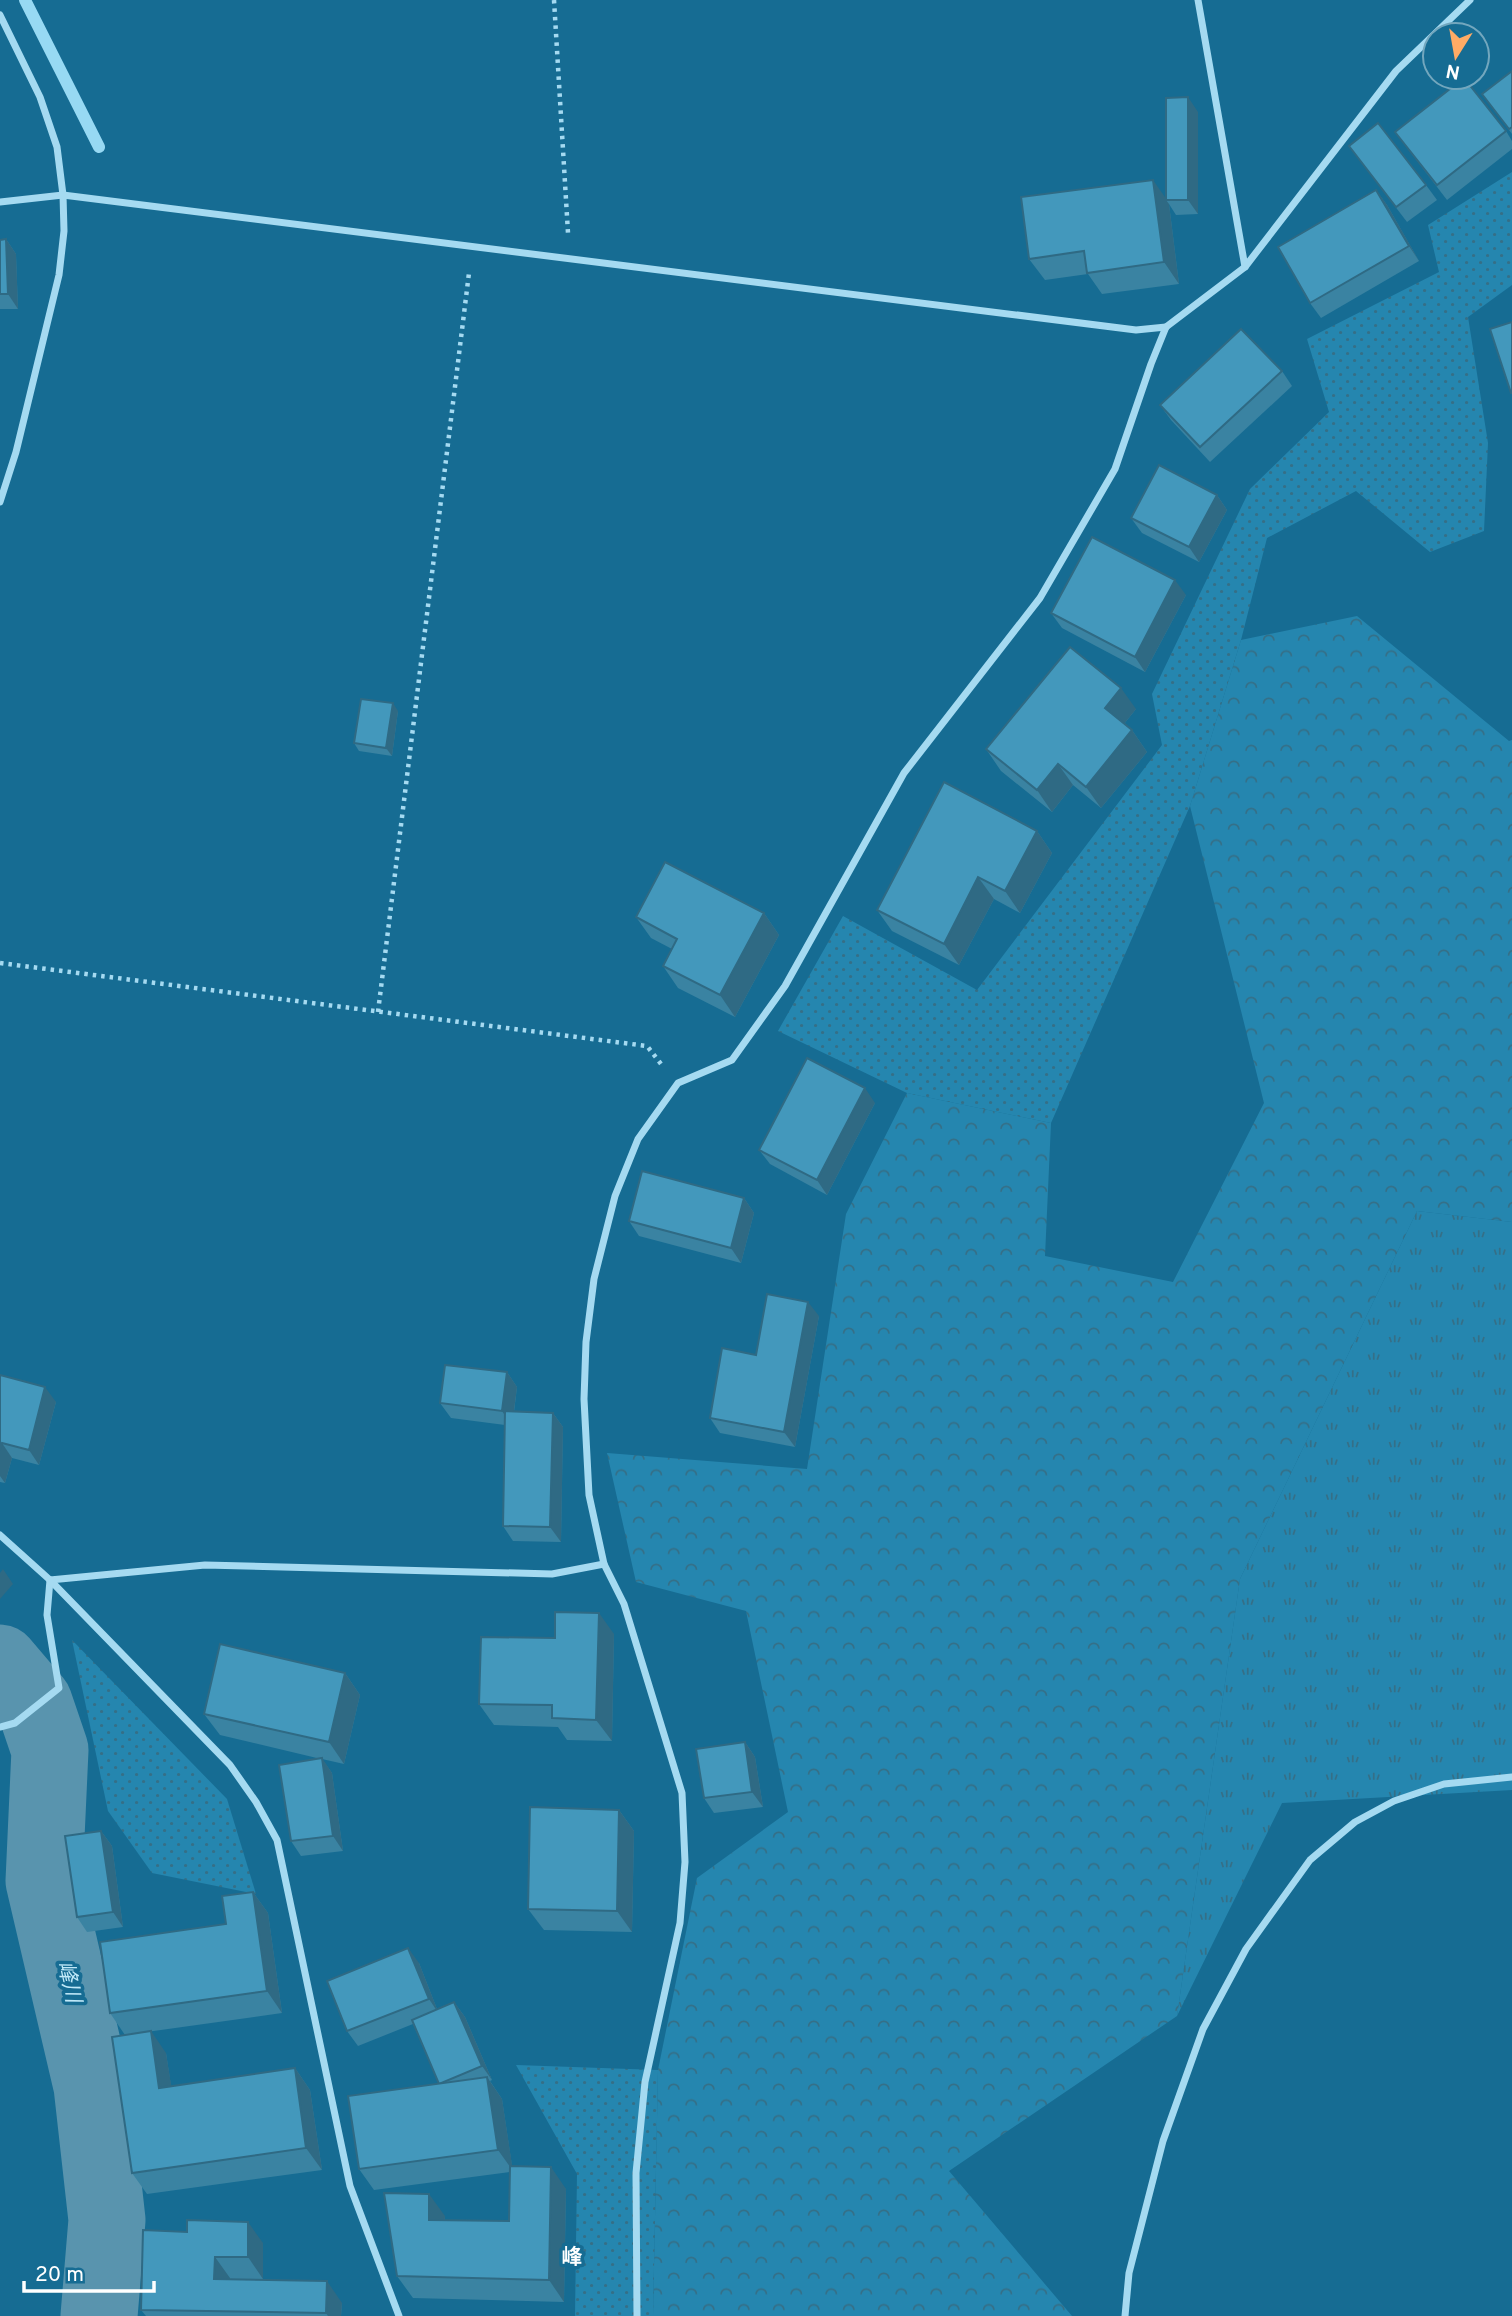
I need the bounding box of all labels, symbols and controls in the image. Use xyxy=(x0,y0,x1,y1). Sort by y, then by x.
north arrow xyxy=(1421,21,1491,91)
text: N xyxy=(1444,58,1462,84)
water label: 峰川 xyxy=(50,1959,86,2007)
district label: 峰 xyxy=(562,2245,583,2272)
scale bar xyxy=(24,2250,154,2294)
text: 20 m xyxy=(35,2262,84,2289)

